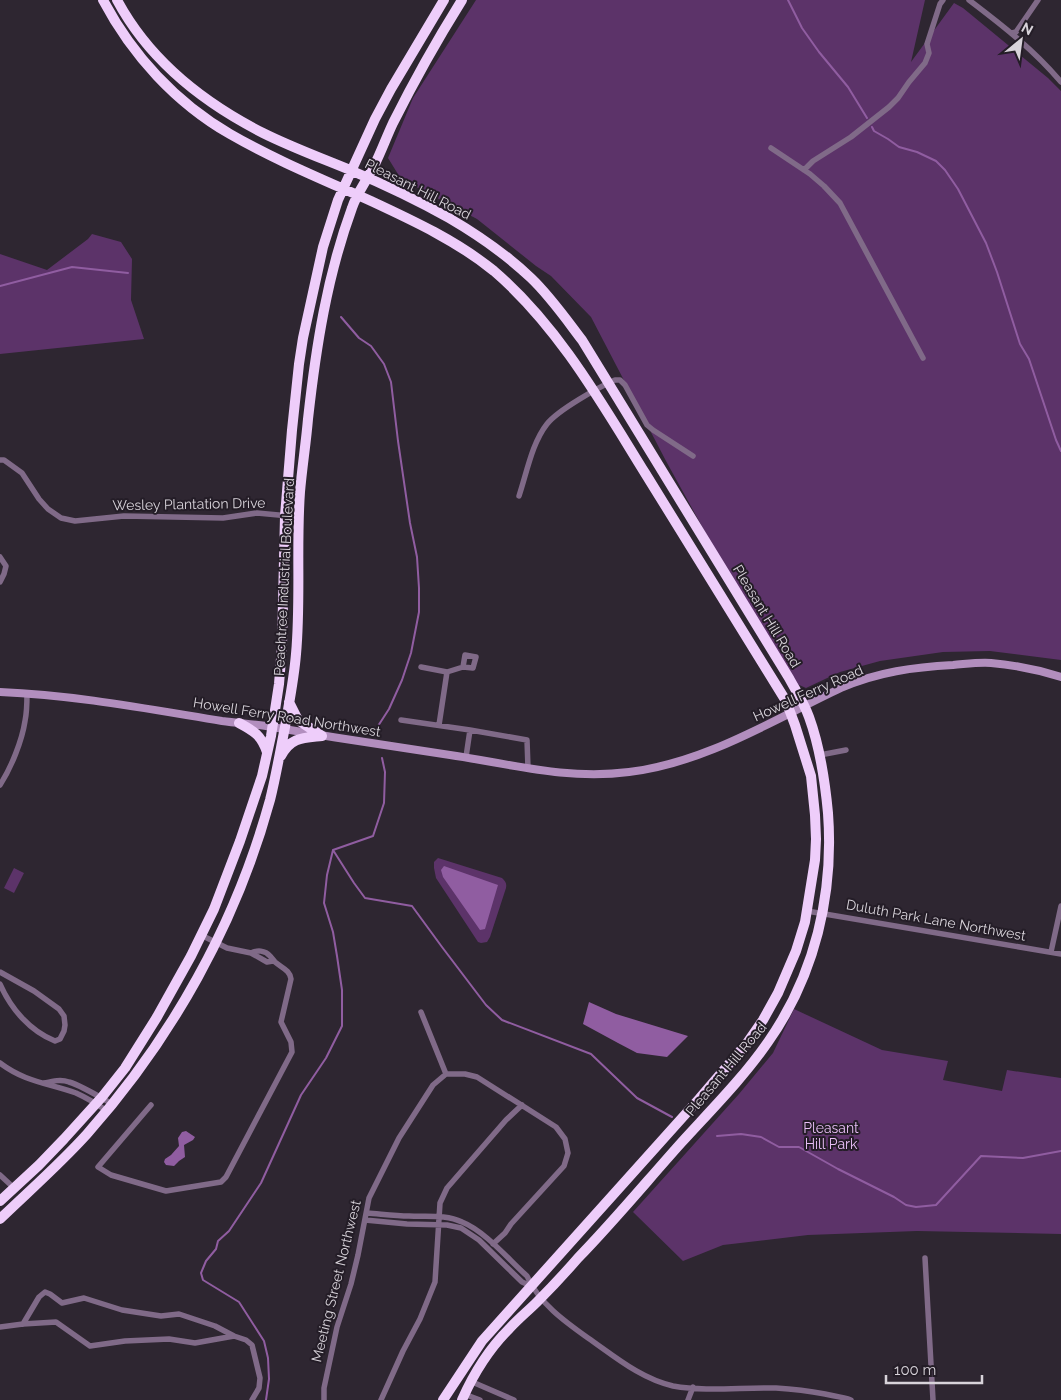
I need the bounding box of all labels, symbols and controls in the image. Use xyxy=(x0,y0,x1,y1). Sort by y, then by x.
north arrow xyxy=(996,15,1046,65)
text: N xyxy=(1019,19,1036,38)
street label: Pleasant Hill Road xyxy=(362,155,474,223)
street label: Peachtree Industrial Boulevard xyxy=(271,478,297,676)
street label: Wesley Plantation Drive xyxy=(112,495,266,513)
street label: Pleasant Hill Road xyxy=(730,562,804,670)
street label: Howell Ferry Road xyxy=(751,662,865,724)
street label: Howell Ferry Road Northwest xyxy=(192,694,382,740)
street label: Duluth Park Lane Northwest xyxy=(845,896,1027,944)
street label: Pleasant Hill Road xyxy=(682,1019,770,1119)
park label: Pleasant Hill Park xyxy=(803,1120,859,1152)
street label: Meeting Street Northwest xyxy=(308,1198,364,1364)
scale bar xyxy=(886,1352,982,1384)
text: 100 m xyxy=(894,1361,936,1379)

